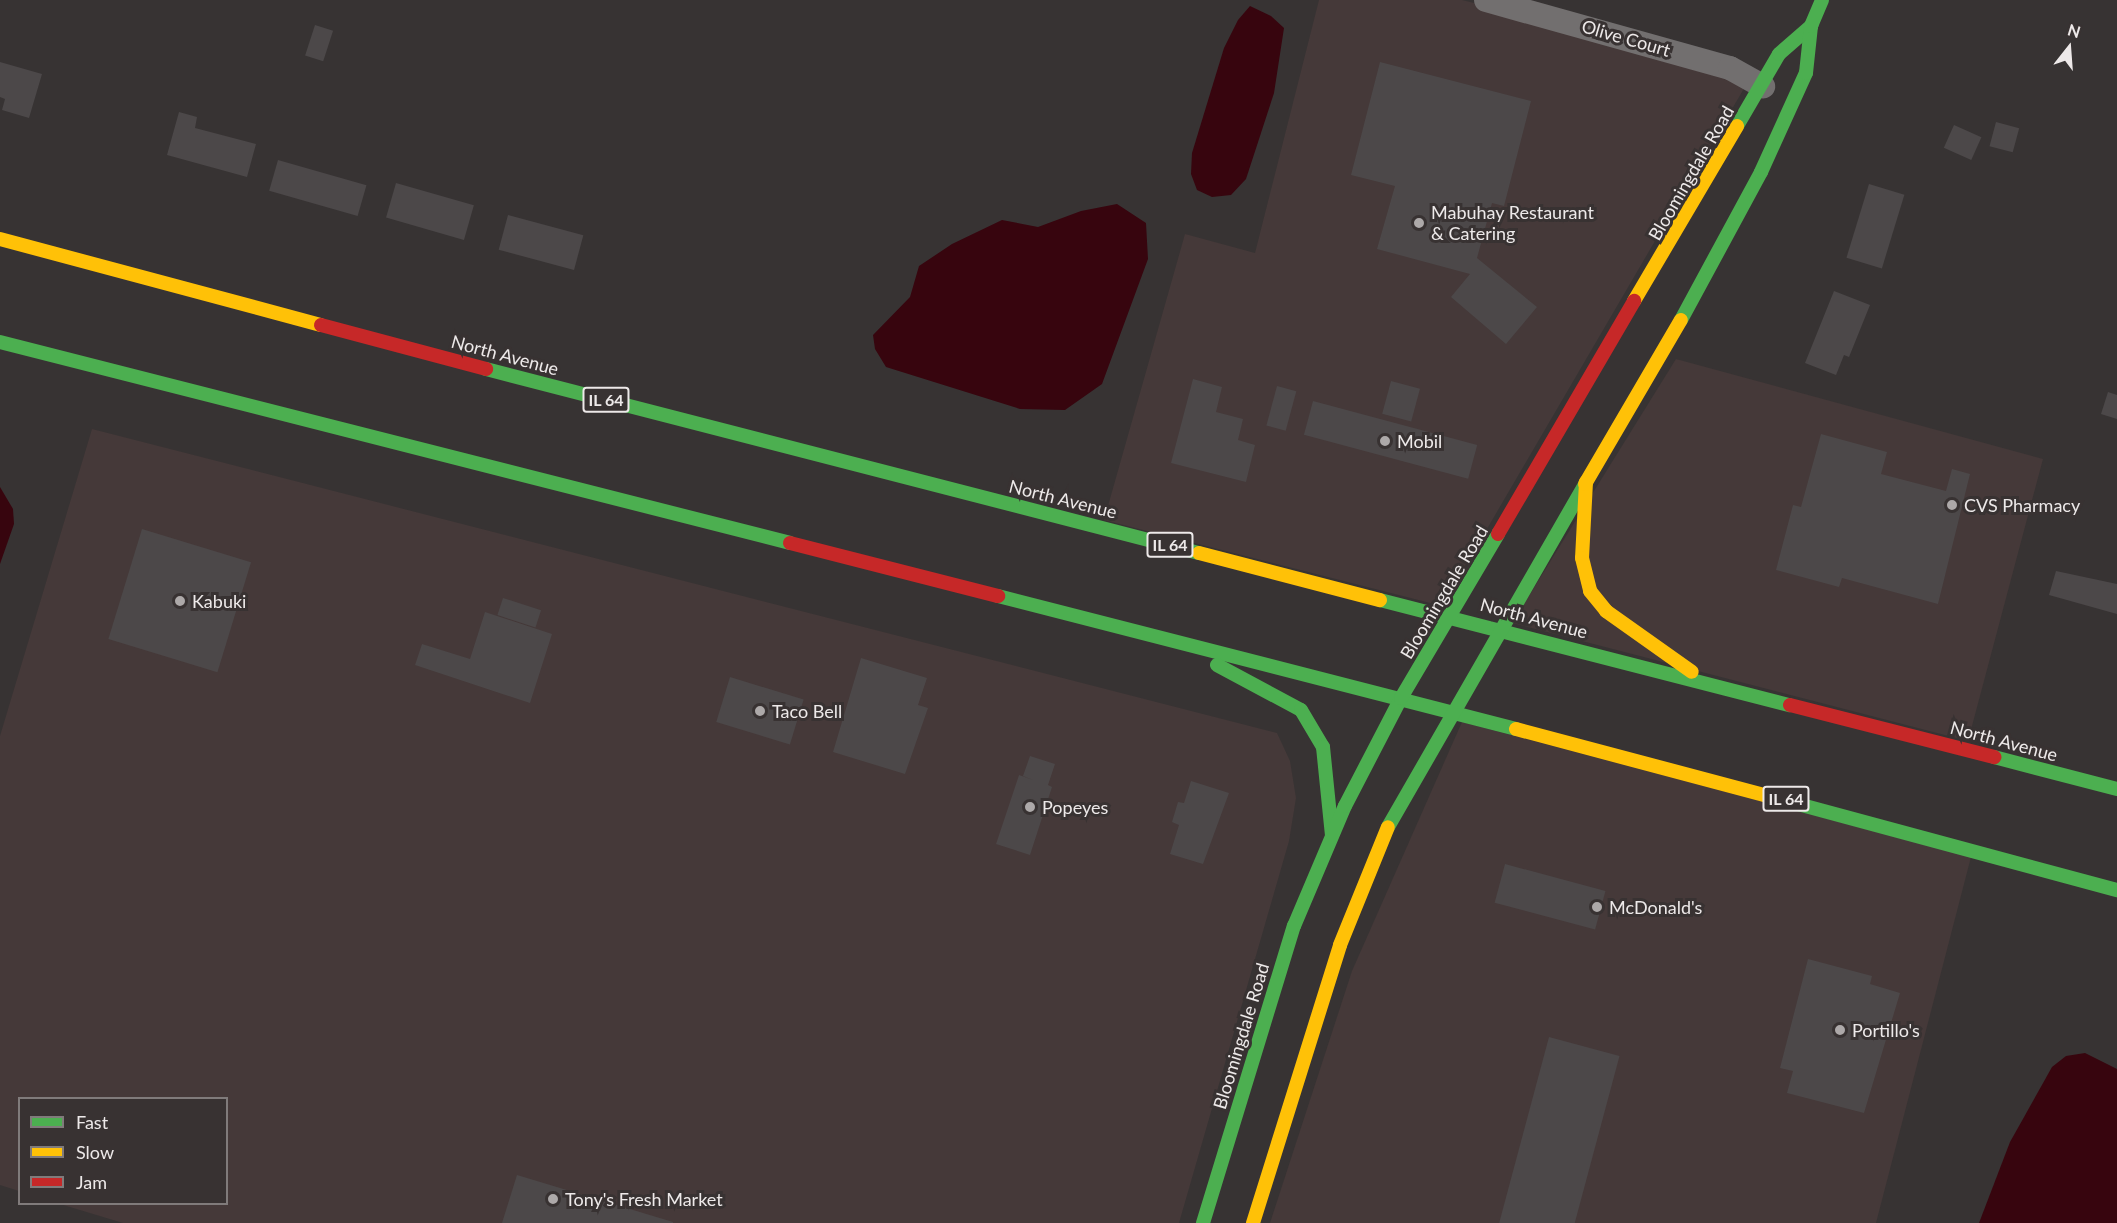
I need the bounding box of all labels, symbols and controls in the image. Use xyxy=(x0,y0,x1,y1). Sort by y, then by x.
street label: Olive Court xyxy=(1579,15,1673,61)
north arrow xyxy=(2039,18,2099,78)
text: N xyxy=(2066,19,2083,41)
street label: Bloomingdale Road xyxy=(1644,102,1738,244)
place label: Mabuhay Restaurant & Catering xyxy=(1431,202,1594,244)
marker: Mabuhay Restaurant & Catering xyxy=(1412,216,1426,230)
street label: North Avenue xyxy=(449,330,561,380)
road number: IL 64 xyxy=(582,387,630,413)
place label: Mobil xyxy=(1397,430,1442,452)
marker: Mobil xyxy=(1378,434,1392,448)
street label: North Avenue xyxy=(1007,475,1119,523)
place label: CVS Pharmacy xyxy=(1964,494,2080,516)
marker: CVS Pharmacy xyxy=(1945,498,1959,512)
street label: Bloomingdale Road xyxy=(1396,521,1492,663)
road number: IL 64 xyxy=(1146,532,1194,558)
place label: Kabuki xyxy=(192,590,246,612)
street label: North Avenue xyxy=(1478,593,1590,643)
marker: Kabuki xyxy=(173,594,187,608)
place label: Taco Bell xyxy=(772,700,842,722)
marker: Taco Bell xyxy=(753,704,767,718)
street label: North Avenue xyxy=(1948,716,2060,766)
road number: IL 64 xyxy=(1762,786,1810,812)
place label: Popeyes xyxy=(1042,796,1108,818)
marker: Popeyes xyxy=(1023,800,1037,814)
place label: McDonald's xyxy=(1609,896,1702,918)
marker: McDonald's xyxy=(1590,900,1604,914)
street label: Bloomingdale Road xyxy=(1208,960,1274,1112)
place label: Portillo's xyxy=(1852,1019,1920,1041)
marker: Portillo's xyxy=(1833,1023,1847,1037)
legend xyxy=(18,1097,228,1205)
text: Fast xyxy=(76,1111,108,1133)
text: Slow xyxy=(76,1141,114,1163)
text: Jam xyxy=(76,1171,107,1193)
place label: Tony's Fresh Market xyxy=(565,1188,723,1210)
marker: Tony's Fresh Market xyxy=(546,1192,560,1206)

